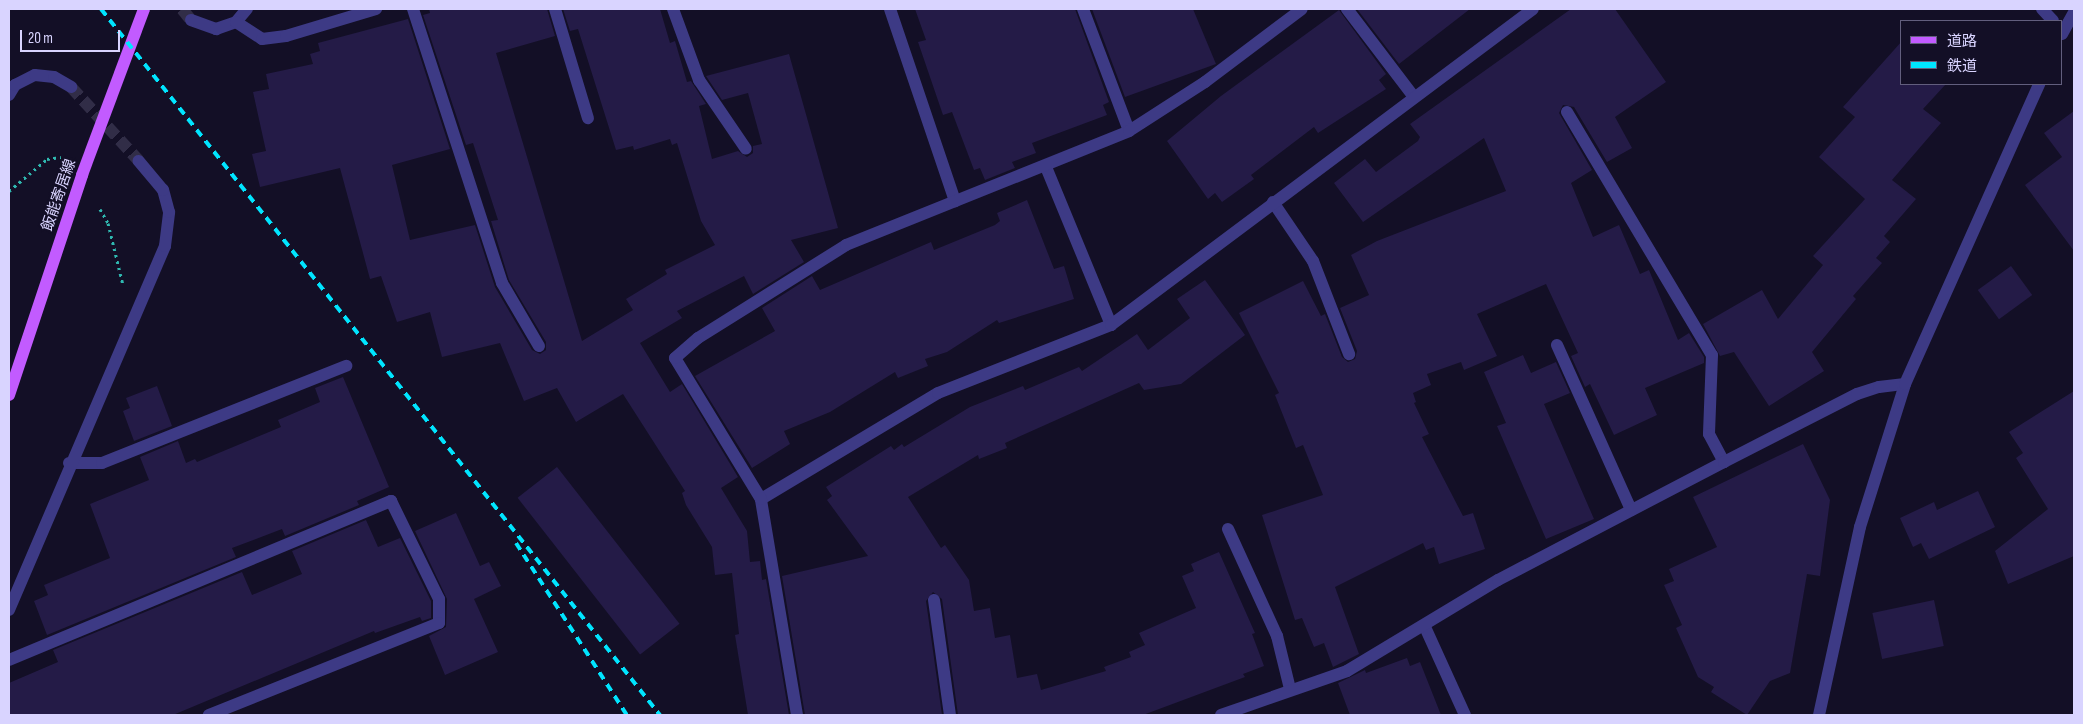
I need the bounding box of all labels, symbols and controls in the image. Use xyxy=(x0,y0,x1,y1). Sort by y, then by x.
scale bar xyxy=(22,20,122,52)
legend xyxy=(1900,20,2063,85)
text: 20 m xyxy=(28,29,53,48)
text: 道路 xyxy=(1947,32,1977,51)
text: 鉄道 xyxy=(1947,57,1977,76)
street label: 飯能寄居線 xyxy=(38,157,80,233)

